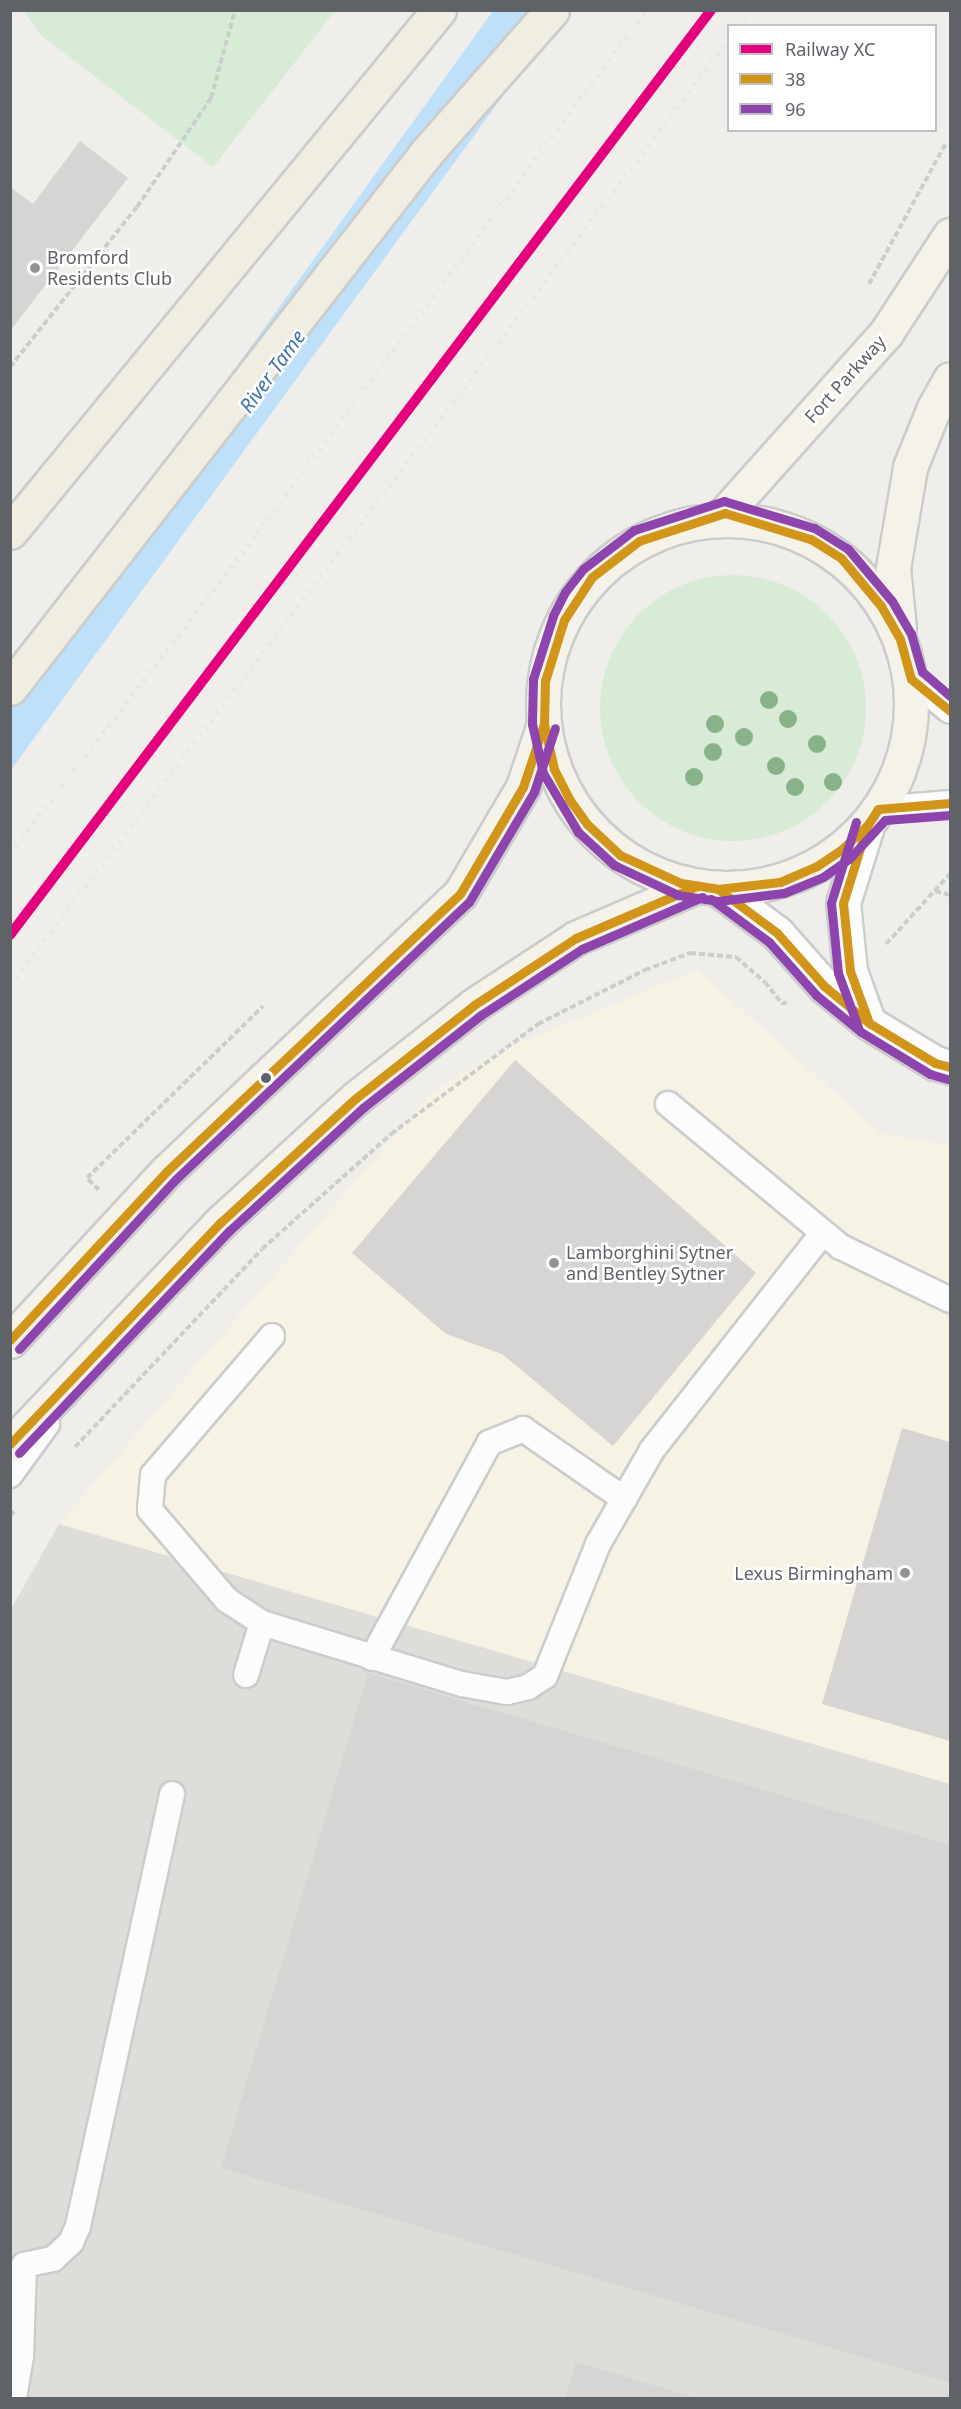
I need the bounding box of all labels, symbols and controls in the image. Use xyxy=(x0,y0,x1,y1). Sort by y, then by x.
legend xyxy=(727,24,937,132)
text: Railway XC xyxy=(785,37,875,61)
text: 38 xyxy=(785,67,806,91)
text: 96 xyxy=(785,97,806,121)
place label: Bromford Residents Club xyxy=(47,247,172,290)
marker: Bromford Residents Club xyxy=(28,261,42,275)
water label: River Tame xyxy=(234,325,310,417)
street label: Fort Parkway xyxy=(800,331,890,427)
unlabelled marker xyxy=(260,1072,272,1084)
place label: Lamborghini Sytner and Bentley Sytner xyxy=(566,1242,733,1284)
marker: Lamborghini Sytner and Bentley Sytner xyxy=(547,1256,561,1270)
place label: Lexus Birmingham xyxy=(734,1562,893,1584)
marker: Lexus Birmingham xyxy=(898,1566,912,1580)

